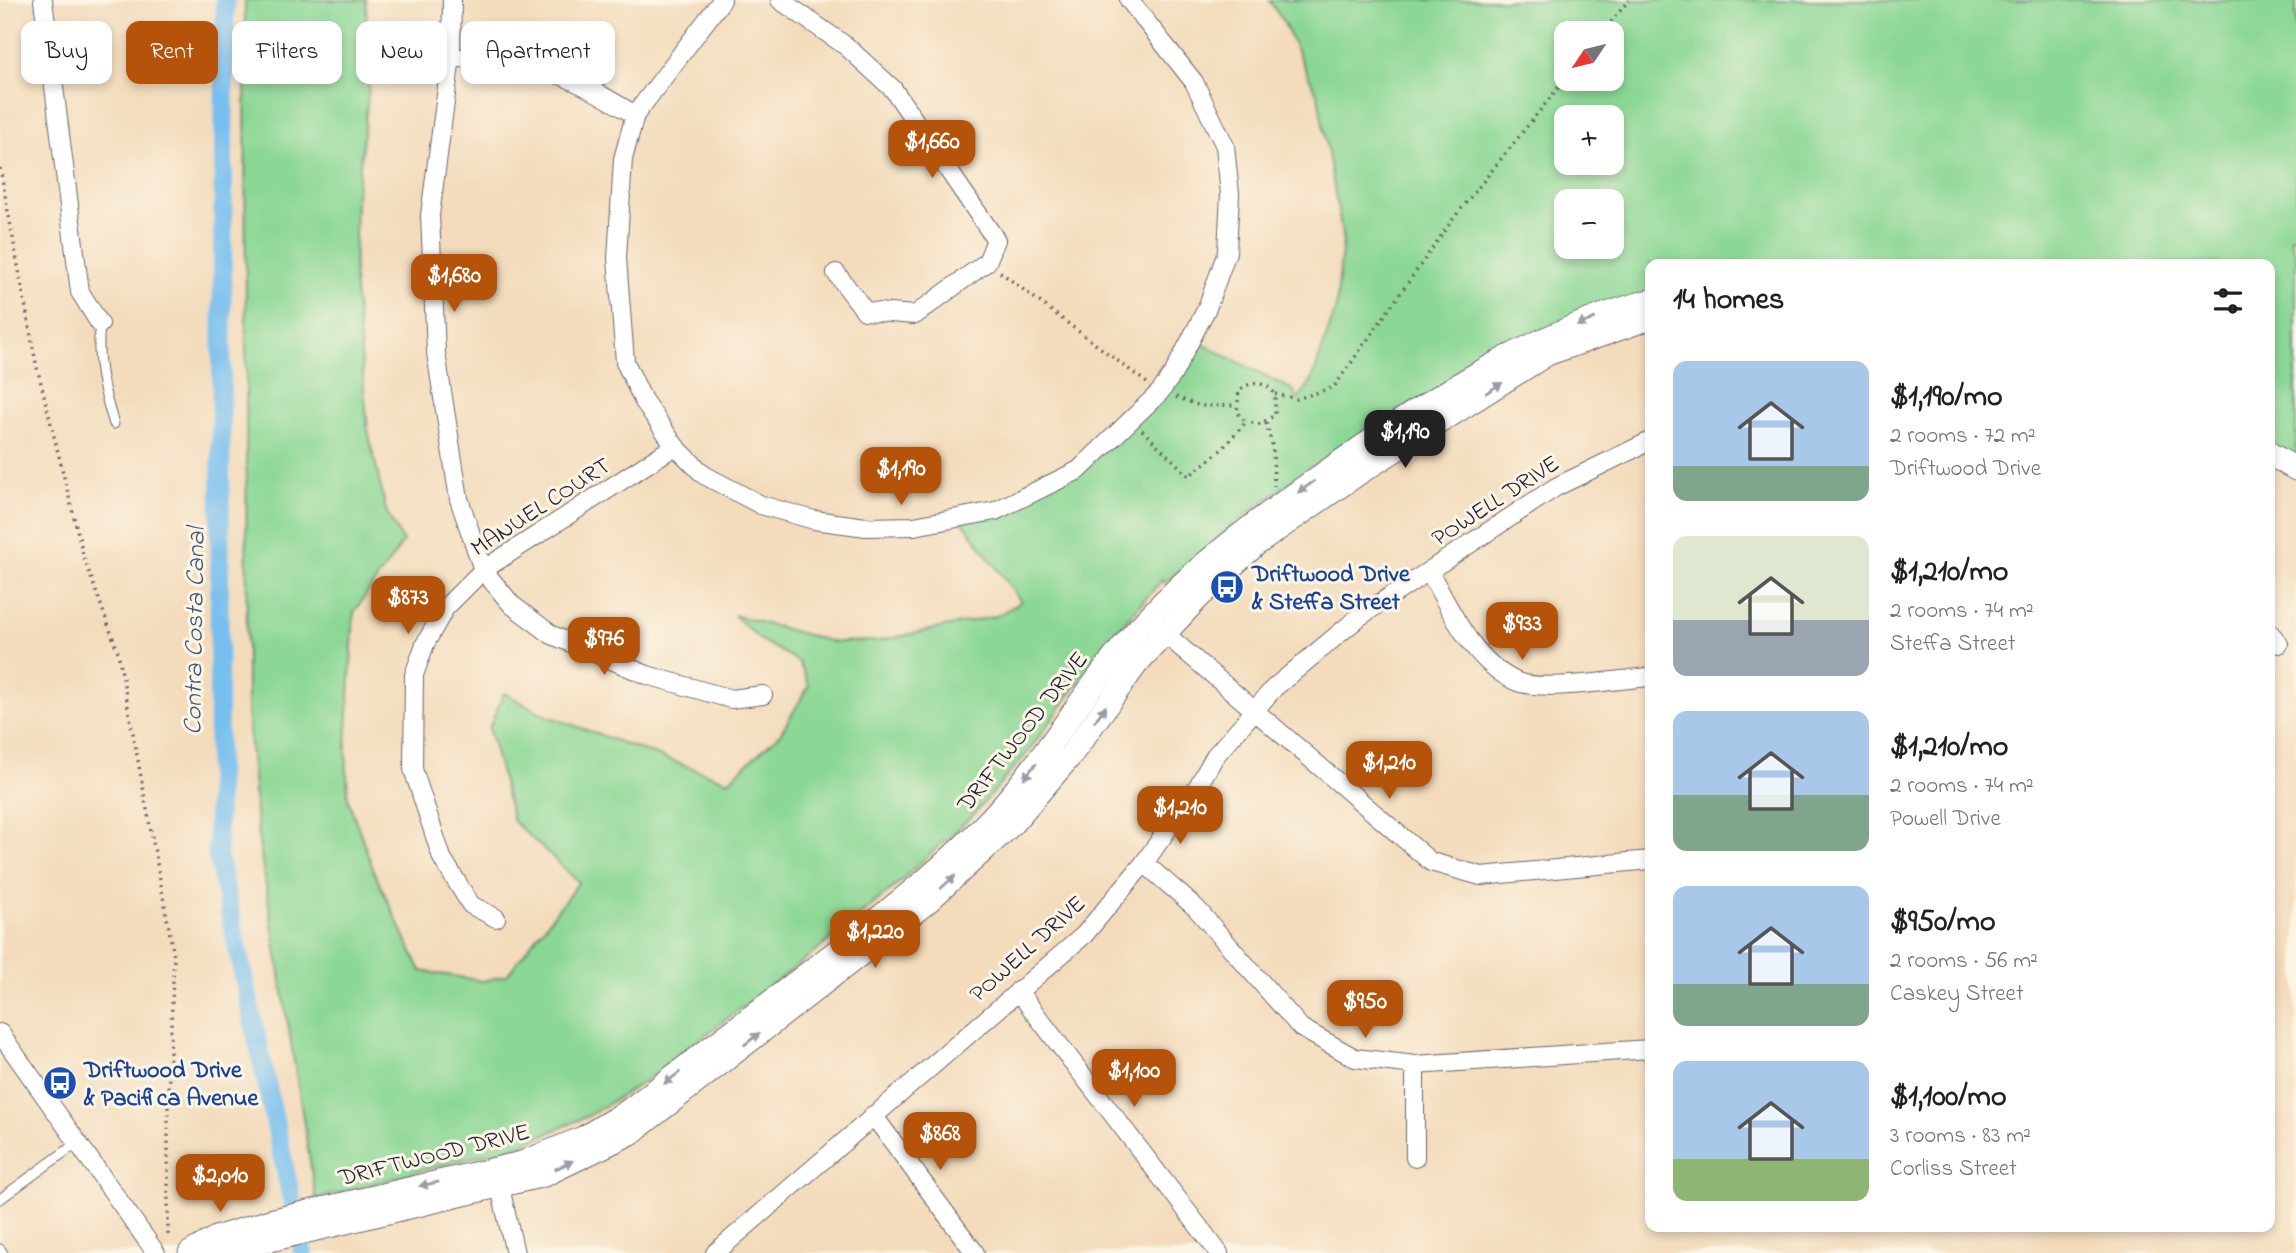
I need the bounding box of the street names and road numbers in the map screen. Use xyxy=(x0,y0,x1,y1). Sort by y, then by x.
street label: POWELL DRIVE xyxy=(1426,448,1567,557)
street label: MANUEL COURT xyxy=(465,450,618,566)
street label: DRIFTWOOD DRIVE xyxy=(949,645,1098,821)
street label: POWELL DRIVE xyxy=(963,888,1095,1012)
street label: DRIFTWOOD DRIVE xyxy=(334,1116,534,1197)

